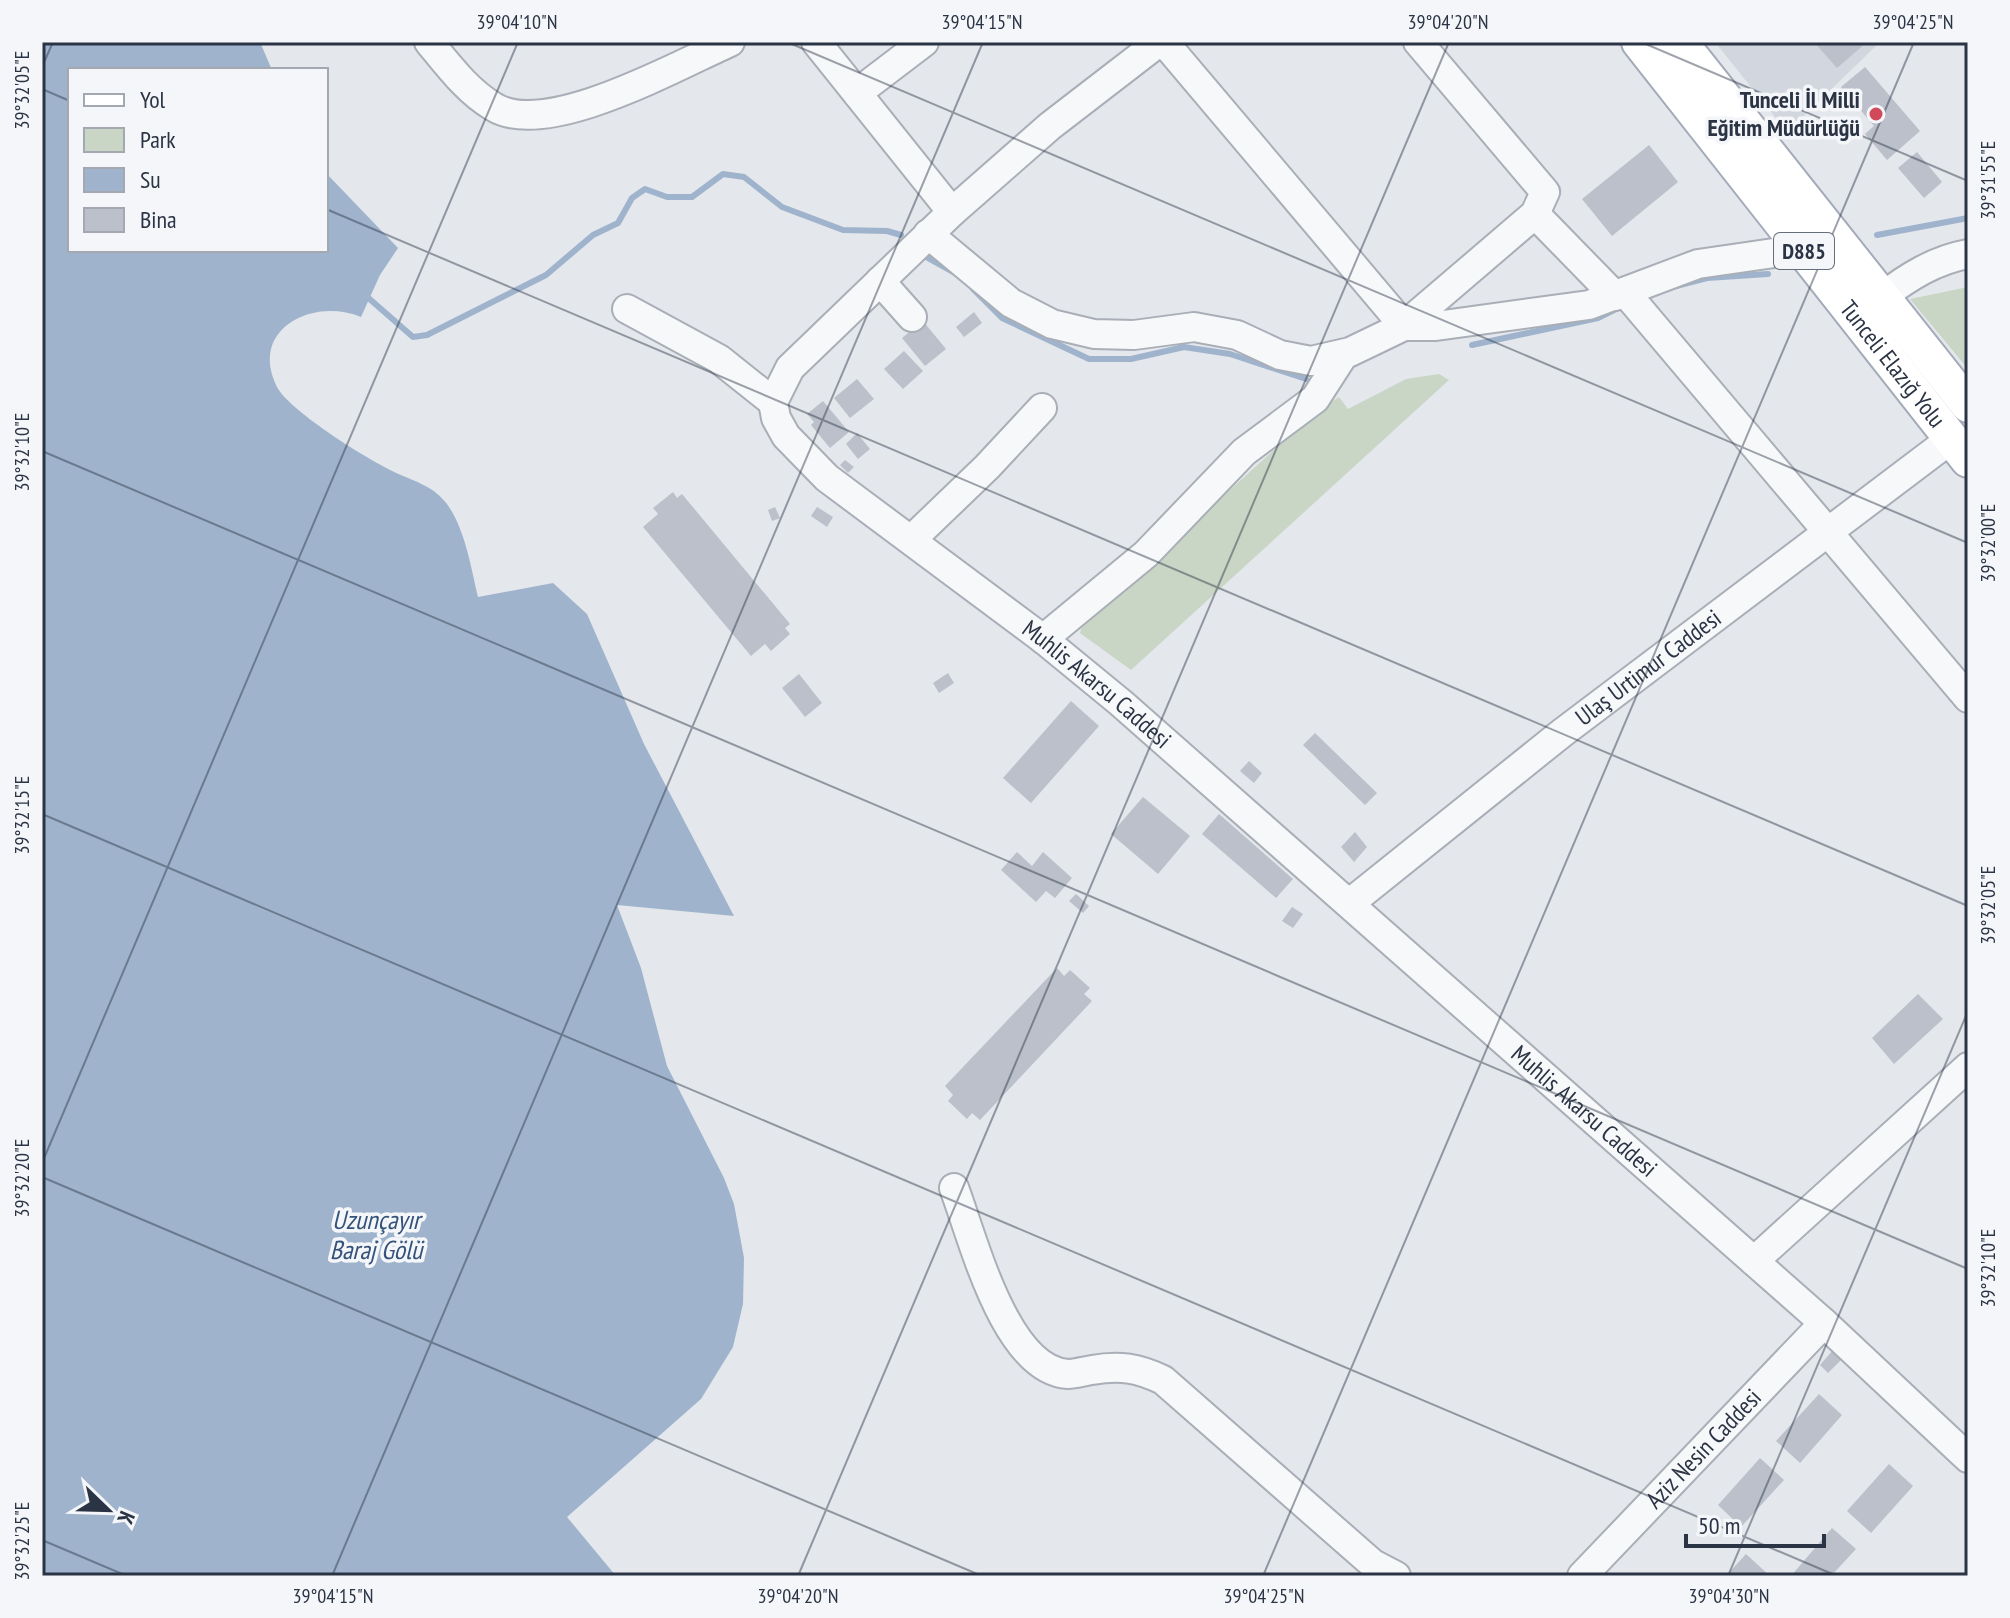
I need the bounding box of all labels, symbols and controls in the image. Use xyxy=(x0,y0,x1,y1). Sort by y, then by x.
text: 39°04'10"N xyxy=(477,9,557,35)
text: 39°04'15"N xyxy=(942,9,1022,35)
text: 39°04'20"N xyxy=(1408,9,1488,35)
text: 39°04'25"N xyxy=(1873,9,1953,35)
text: 39°32'05"E xyxy=(9,51,35,129)
legend xyxy=(68,68,328,252)
text: Yol xyxy=(140,84,166,115)
place label: Tunceli İl Milli Eğitim Müdürlüğü xyxy=(1708,84,1860,143)
marker: Tunceli İl Milli Eğitim Müdürlüğü xyxy=(1867,105,1885,123)
text: Park xyxy=(140,124,176,155)
text: 39°31'55"E xyxy=(1975,141,2001,219)
text: Su xyxy=(140,164,161,195)
text: Bina xyxy=(140,204,177,235)
road number: D885 xyxy=(1774,233,1834,269)
street label: Tunceli Elazığ Yolu xyxy=(1833,294,1953,434)
text: 39°32'10"E xyxy=(9,413,35,491)
text: 39°32'00"E xyxy=(1975,504,2001,582)
street label: Ulaş Urtimur Caddesi xyxy=(1569,602,1727,732)
street label: Muhlis Akarsu Caddesi xyxy=(1016,613,1178,755)
text: 39°32'15"E xyxy=(9,776,35,854)
text: 39°32'05"E xyxy=(1975,866,2001,944)
street label: Muhlis Akarsu Caddesi xyxy=(1505,1038,1664,1184)
text: 39°32'20"E xyxy=(9,1139,35,1217)
water label: Uzunçayır Baraj Gölü xyxy=(330,1203,425,1266)
text: 39°32'10"E xyxy=(1975,1229,2001,1307)
street label: Aziz Nesin Caddesi xyxy=(1639,1382,1768,1515)
north arrow xyxy=(68,1470,148,1550)
scale bar xyxy=(1686,1498,1824,1548)
text: 39°32'25"E xyxy=(9,1502,35,1580)
text: K xyxy=(111,1507,142,1529)
text: 50 m xyxy=(1698,1510,1740,1541)
text: 39°04'15"N xyxy=(293,1583,373,1609)
text: 39°04'20"N xyxy=(758,1583,838,1609)
text: 39°04'25"N xyxy=(1224,1583,1304,1609)
text: 39°04'30"N xyxy=(1689,1583,1769,1609)

